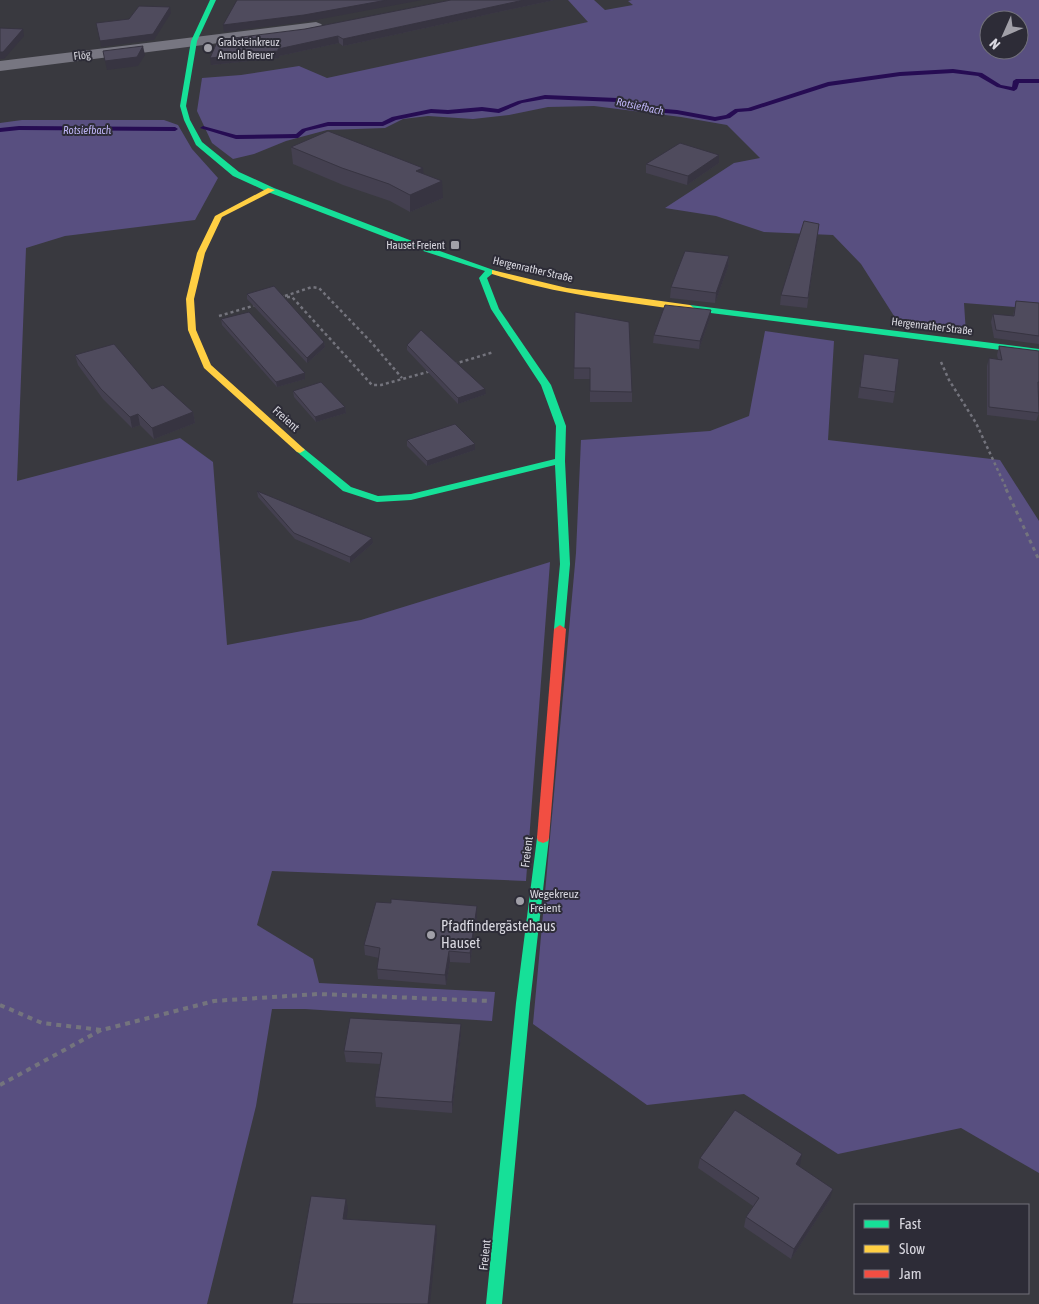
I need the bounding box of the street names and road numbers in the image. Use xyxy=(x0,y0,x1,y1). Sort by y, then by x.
street label: Flög xyxy=(73,48,92,62)
street label: Hergenrather Straße xyxy=(492,254,574,284)
street label: Hergenrather Straße xyxy=(891,315,973,337)
street label: Freient xyxy=(270,403,303,435)
street label: Freient xyxy=(518,835,536,868)
street label: Freient xyxy=(476,1238,494,1271)

